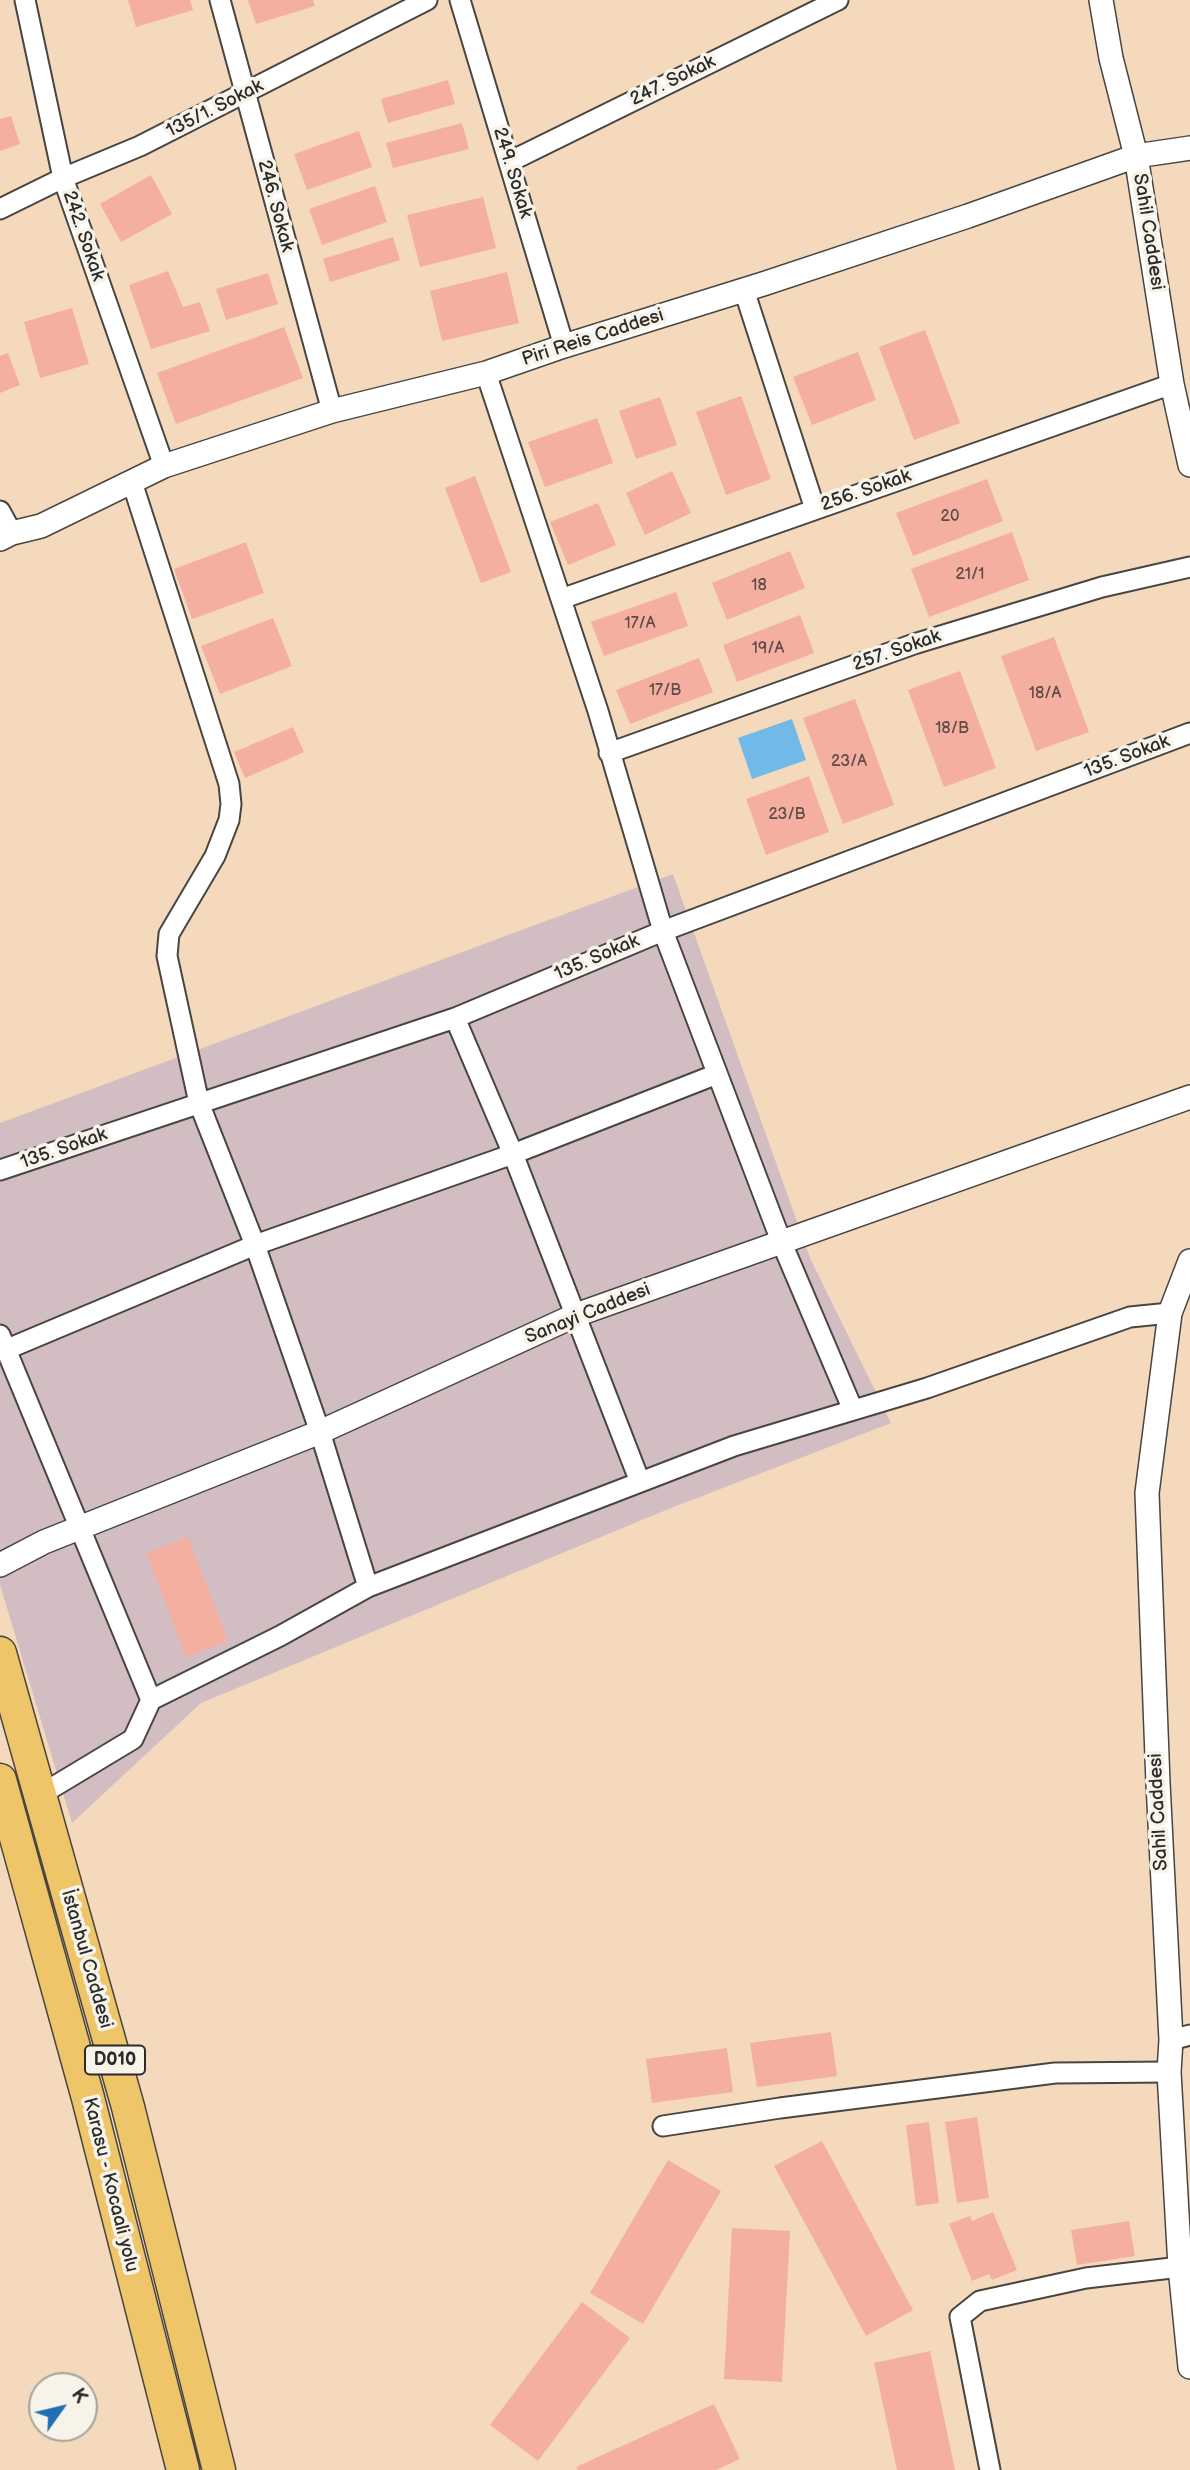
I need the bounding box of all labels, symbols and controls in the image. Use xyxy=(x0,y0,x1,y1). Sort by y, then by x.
street label: 247. Sokak xyxy=(627,51,719,111)
street label: 135/1. Sokak xyxy=(163,75,267,143)
street label: 249. Sokak xyxy=(487,125,537,221)
street label: 246. Sokak xyxy=(252,158,298,254)
street label: Sahil Caddesi xyxy=(1128,172,1168,292)
street label: 242. Sokak xyxy=(57,188,109,284)
street label: Piri Reis Caddesi xyxy=(519,304,667,372)
street label: 256. Sokak xyxy=(818,465,914,517)
house number: 20 xyxy=(941,507,959,527)
house number: 21/1 xyxy=(956,565,984,585)
house number: 18 xyxy=(751,576,767,596)
house number: 17/A xyxy=(624,614,656,634)
street label: 257. Sokak xyxy=(850,625,944,677)
house number: 19/A xyxy=(752,639,784,659)
house number: 17/B xyxy=(649,681,681,701)
house number: 18/A xyxy=(1029,684,1061,704)
house number: 18/B xyxy=(935,719,969,739)
street label: 135. Sokak xyxy=(1081,730,1173,784)
house number: 23/A xyxy=(831,752,867,772)
house number: 23/B xyxy=(768,805,806,825)
street label: 135. Sokak xyxy=(551,930,643,986)
street label: 135. Sokak xyxy=(18,1124,110,1174)
street label: Sanayi Caddesi xyxy=(522,1279,654,1349)
street label: Sahil Caddesi xyxy=(1145,1753,1173,1871)
street label: İstanbul Caddesi xyxy=(55,1887,117,2031)
road number: D010 xyxy=(85,2046,145,2074)
street label: Karasu - Kocaali yolu xyxy=(77,2095,143,2275)
north arrow xyxy=(28,2372,98,2442)
text: K xyxy=(66,2384,92,2408)

